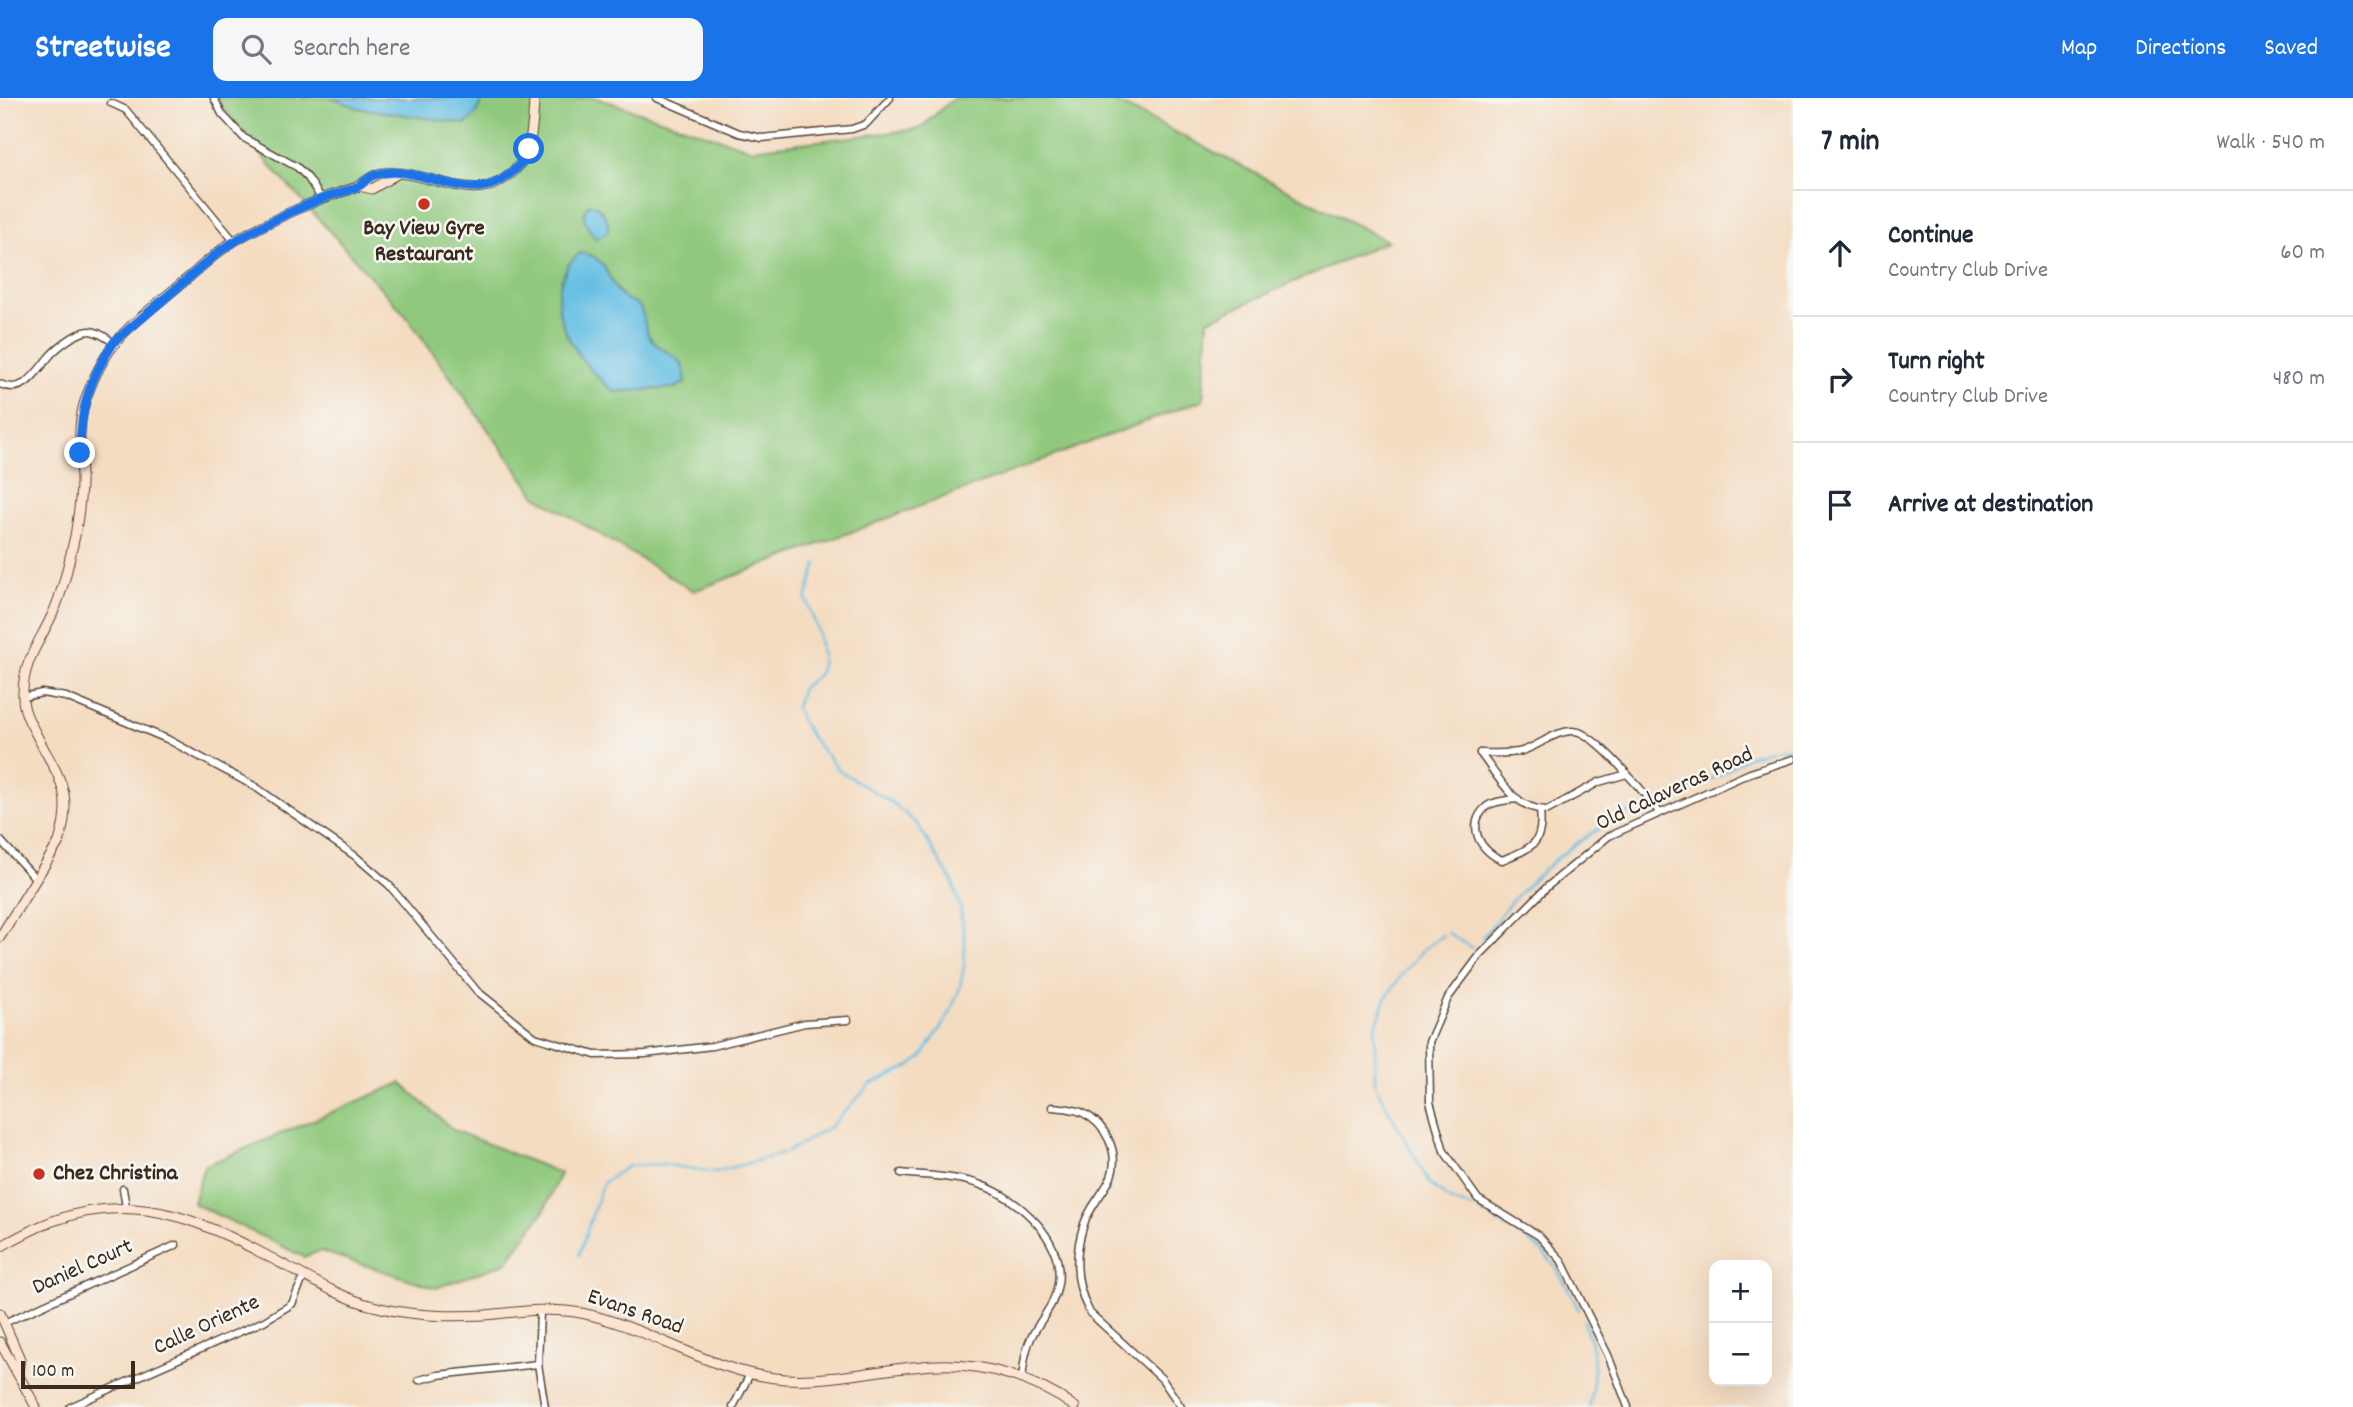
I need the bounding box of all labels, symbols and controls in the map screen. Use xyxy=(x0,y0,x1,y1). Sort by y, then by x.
search box xyxy=(213,18,703,81)
text: Streetwise xyxy=(35,26,171,73)
icon: search xyxy=(237,30,275,68)
text: Search here xyxy=(293,31,410,68)
text: Map xyxy=(2061,32,2097,66)
text: Directions xyxy=(2135,32,2226,66)
text: Saved xyxy=(2264,32,2318,66)
text: 7 min xyxy=(1821,122,1879,165)
text: Walk · 540 m xyxy=(2217,127,2325,160)
route start xyxy=(513,133,544,164)
marker: Bay View Gyre Restaurant xyxy=(416,196,432,212)
place label: Bay View Gyre Restaurant xyxy=(363,213,485,272)
text: Continue xyxy=(1888,218,1973,255)
icon: ahead xyxy=(1821,234,1859,272)
text: 60 m xyxy=(2280,237,2325,270)
text: Country Club Drive xyxy=(1888,255,2048,288)
text: Turn right xyxy=(1888,344,1985,381)
icon: right xyxy=(1821,360,1859,398)
text: 480 m xyxy=(2273,363,2325,396)
text: Country Club Drive xyxy=(1888,381,2048,414)
route end xyxy=(64,437,95,468)
icon: arrive xyxy=(1821,486,1859,524)
text: Arrive at destination xyxy=(1888,487,2093,524)
street label: Old Calaveras Road xyxy=(1591,739,1759,841)
place label: Chez Christina xyxy=(53,1158,179,1191)
marker: Chez Christina xyxy=(31,1166,47,1182)
street label: Daniel Court xyxy=(27,1231,139,1305)
map controls xyxy=(1709,1260,1772,1386)
button: + xyxy=(1709,1260,1772,1323)
street label: Evans Road xyxy=(583,1281,687,1345)
street label: Calle Oriente xyxy=(148,1287,266,1365)
button: − xyxy=(1709,1323,1772,1386)
scale bar xyxy=(21,1358,135,1390)
text: 100 m xyxy=(32,1359,74,1386)

